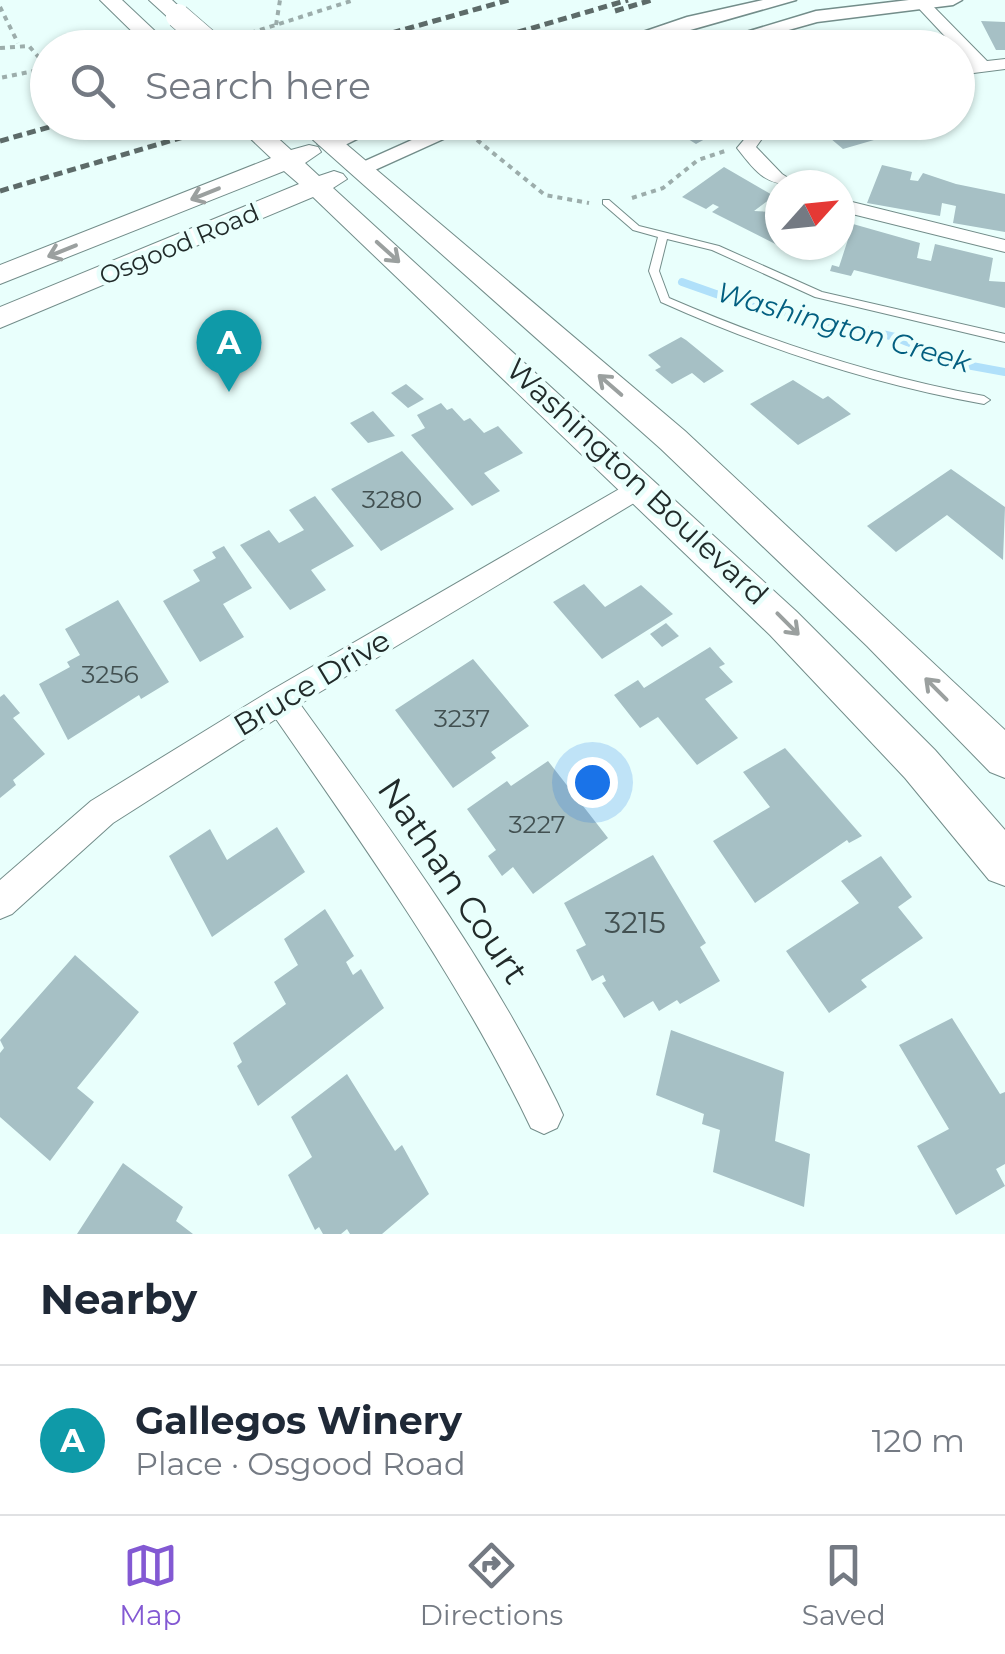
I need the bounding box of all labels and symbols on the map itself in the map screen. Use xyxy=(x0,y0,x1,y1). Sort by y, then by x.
north arrow xyxy=(765,170,855,260)
one-way arrow xyxy=(191,186,221,204)
street label: Osgood Road xyxy=(95,197,263,291)
one-way arrow xyxy=(375,240,400,263)
one-way arrow xyxy=(47,243,77,261)
water label: Washington Creek xyxy=(713,274,976,380)
pin: A xyxy=(196,310,262,392)
street label: Washington Boulevard xyxy=(499,351,776,613)
one-way arrow xyxy=(598,374,623,397)
house number: 3280 xyxy=(362,484,422,514)
one-way arrow xyxy=(776,612,800,636)
street label: Bruce Drive xyxy=(227,621,397,744)
house number: 3256 xyxy=(81,659,139,689)
one-way arrow xyxy=(924,678,948,702)
house number: 3237 xyxy=(434,703,490,733)
your location xyxy=(567,757,618,808)
street label: Nathan Court xyxy=(369,770,538,992)
house number: 3227 xyxy=(508,809,566,839)
house number: 3215 xyxy=(604,904,666,941)

